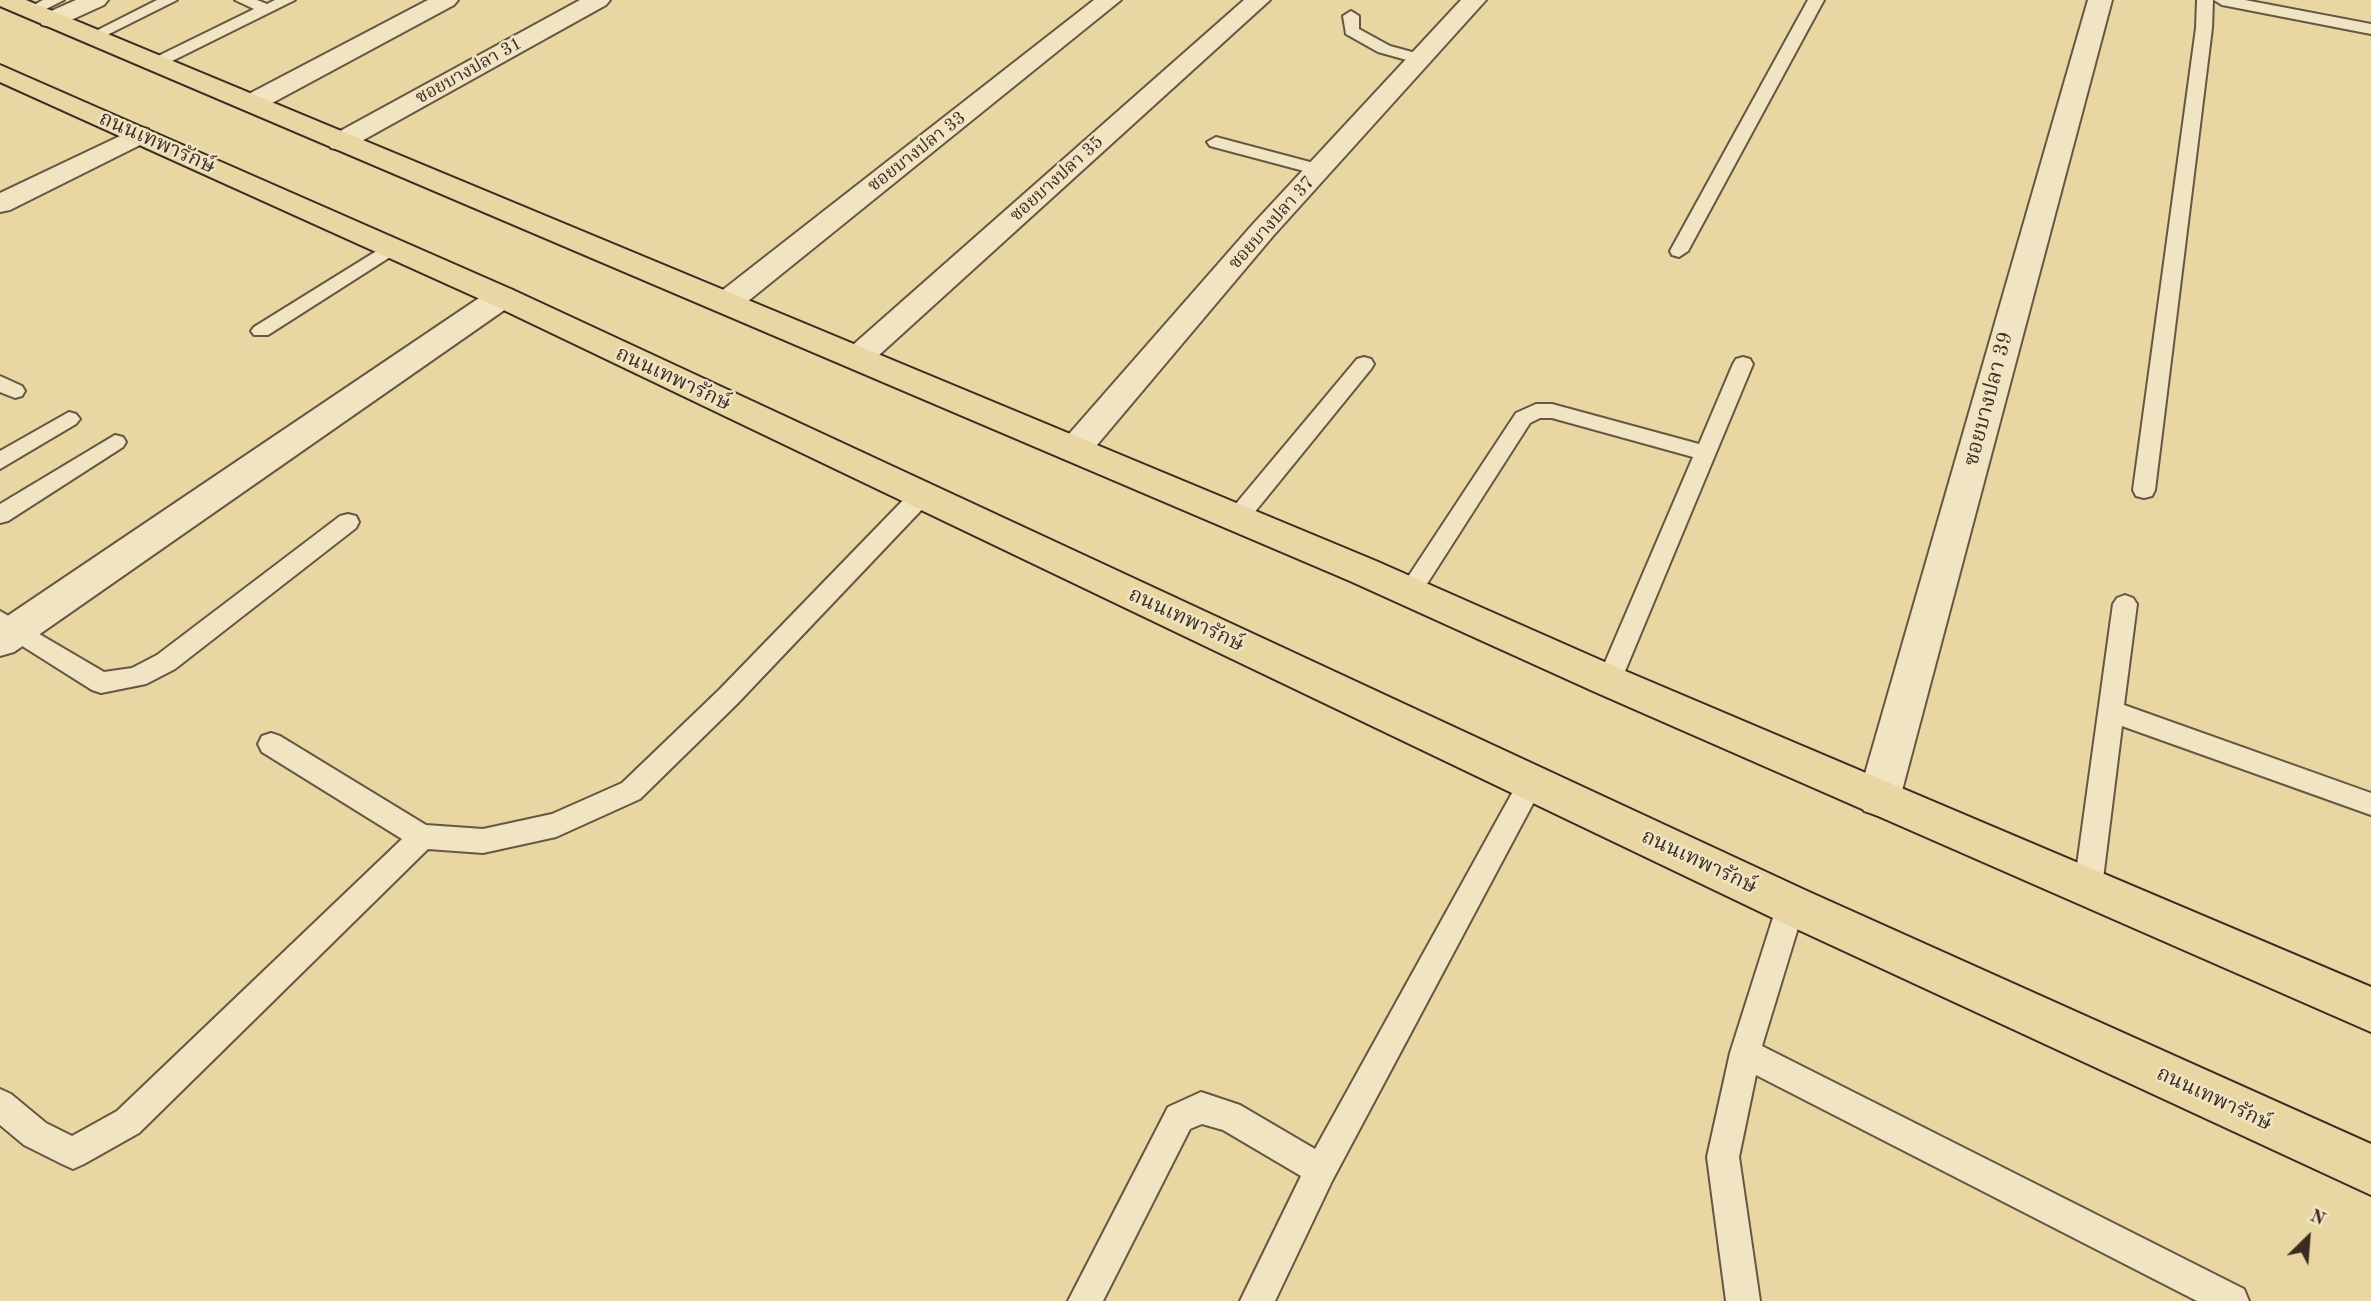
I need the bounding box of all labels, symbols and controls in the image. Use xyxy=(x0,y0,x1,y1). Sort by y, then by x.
street label: ซอยบางปลา 31 xyxy=(412,33,526,109)
street label: ถนนเทพารักษ์ xyxy=(95,106,219,180)
street label: ซอยบางปลา 33 xyxy=(864,107,970,197)
street label: ซอยบางปลา 35 xyxy=(1006,131,1108,227)
street label: ซอยบางปลา 37 xyxy=(1224,172,1320,274)
street label: ซอยบางปลา 39 xyxy=(1959,329,2019,469)
street label: ถนนเทพารักษ์ xyxy=(611,341,735,417)
street label: ถนนเทพารักษ์ xyxy=(1124,582,1248,658)
street label: ถนนเทพารักษ์ xyxy=(1637,824,1761,900)
street label: ถนนเทพารักษ์ xyxy=(2152,1061,2276,1137)
north arrow xyxy=(2273,1203,2343,1273)
text: N xyxy=(2306,1207,2328,1230)

